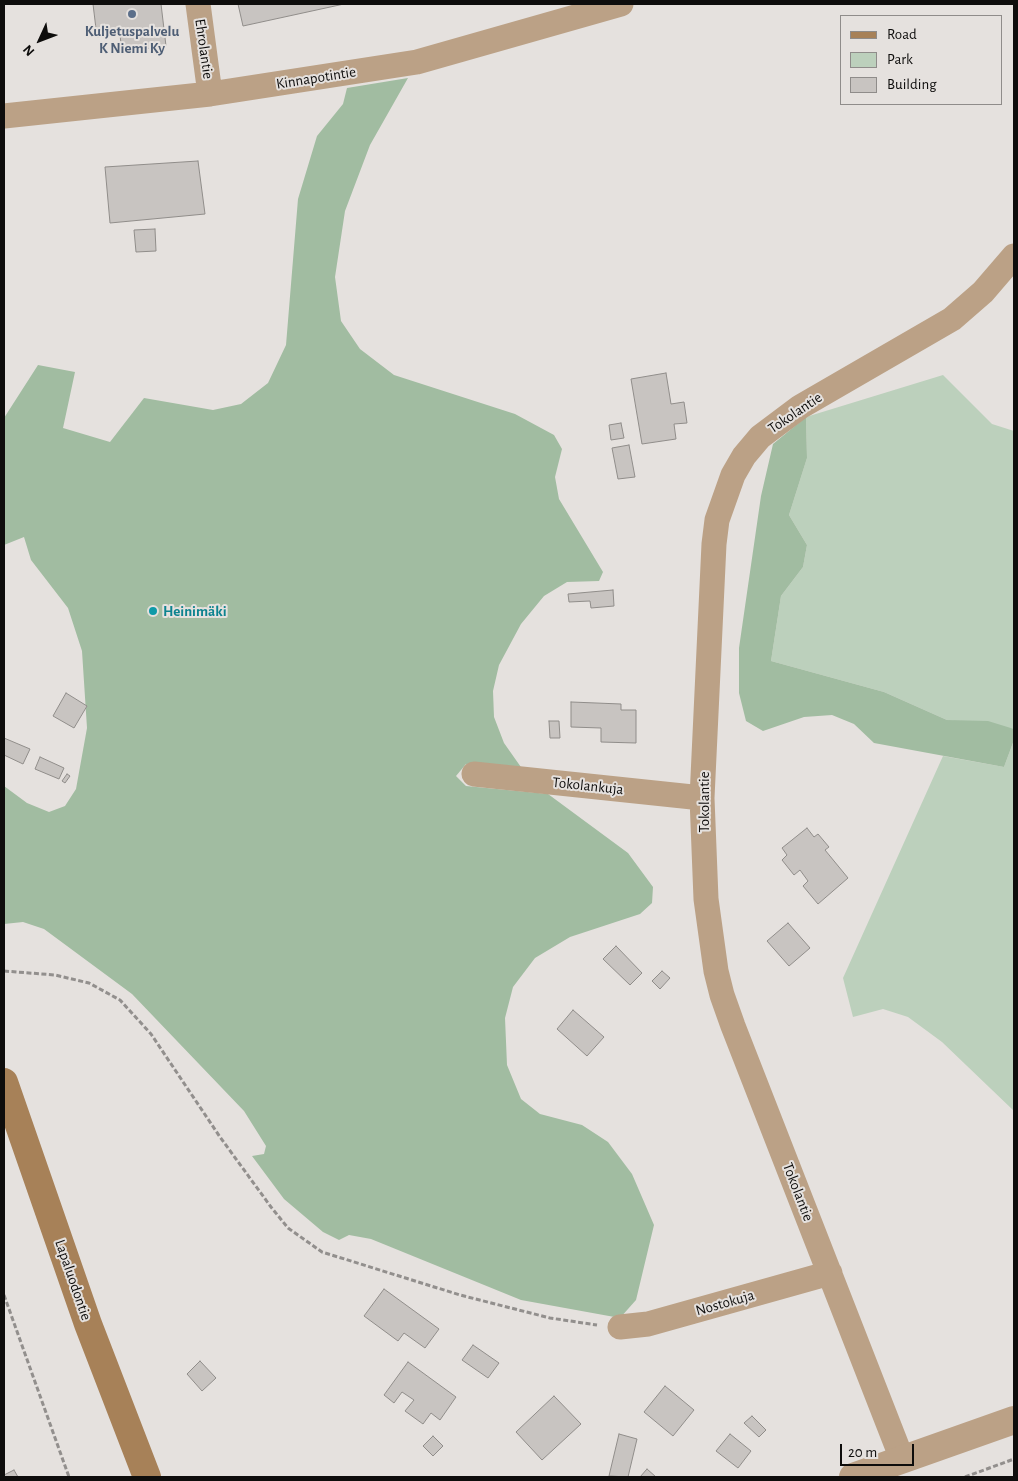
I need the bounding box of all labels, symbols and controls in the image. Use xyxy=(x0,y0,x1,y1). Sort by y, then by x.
marker: Kuljetuspalvelu K Niemi Ky xyxy=(126,8,138,20)
north arrow xyxy=(15,15,65,65)
legend xyxy=(840,15,1003,105)
street label: Ehrolantie xyxy=(191,18,217,80)
place label: Kuljetuspalvelu K Niemi Ky xyxy=(85,22,179,57)
text: Road xyxy=(887,27,917,42)
text: N xyxy=(21,42,37,59)
text: Park xyxy=(887,52,913,67)
street label: Kinnapotintie xyxy=(275,63,357,93)
text: Building xyxy=(887,77,937,92)
street label: Tokolantie xyxy=(765,388,825,438)
place label: Heinimäki xyxy=(163,602,227,620)
marker: Heinimäki xyxy=(147,605,159,617)
street label: Tokolantie xyxy=(695,771,713,833)
street label: Tokolankuja xyxy=(552,773,624,799)
street label: Tokolantie xyxy=(779,1160,817,1224)
street label: Lapaluodontie xyxy=(51,1237,95,1323)
street label: Nostokuja xyxy=(694,1286,756,1320)
scale bar xyxy=(843,1434,917,1466)
text: 20 m xyxy=(848,1445,877,1460)

